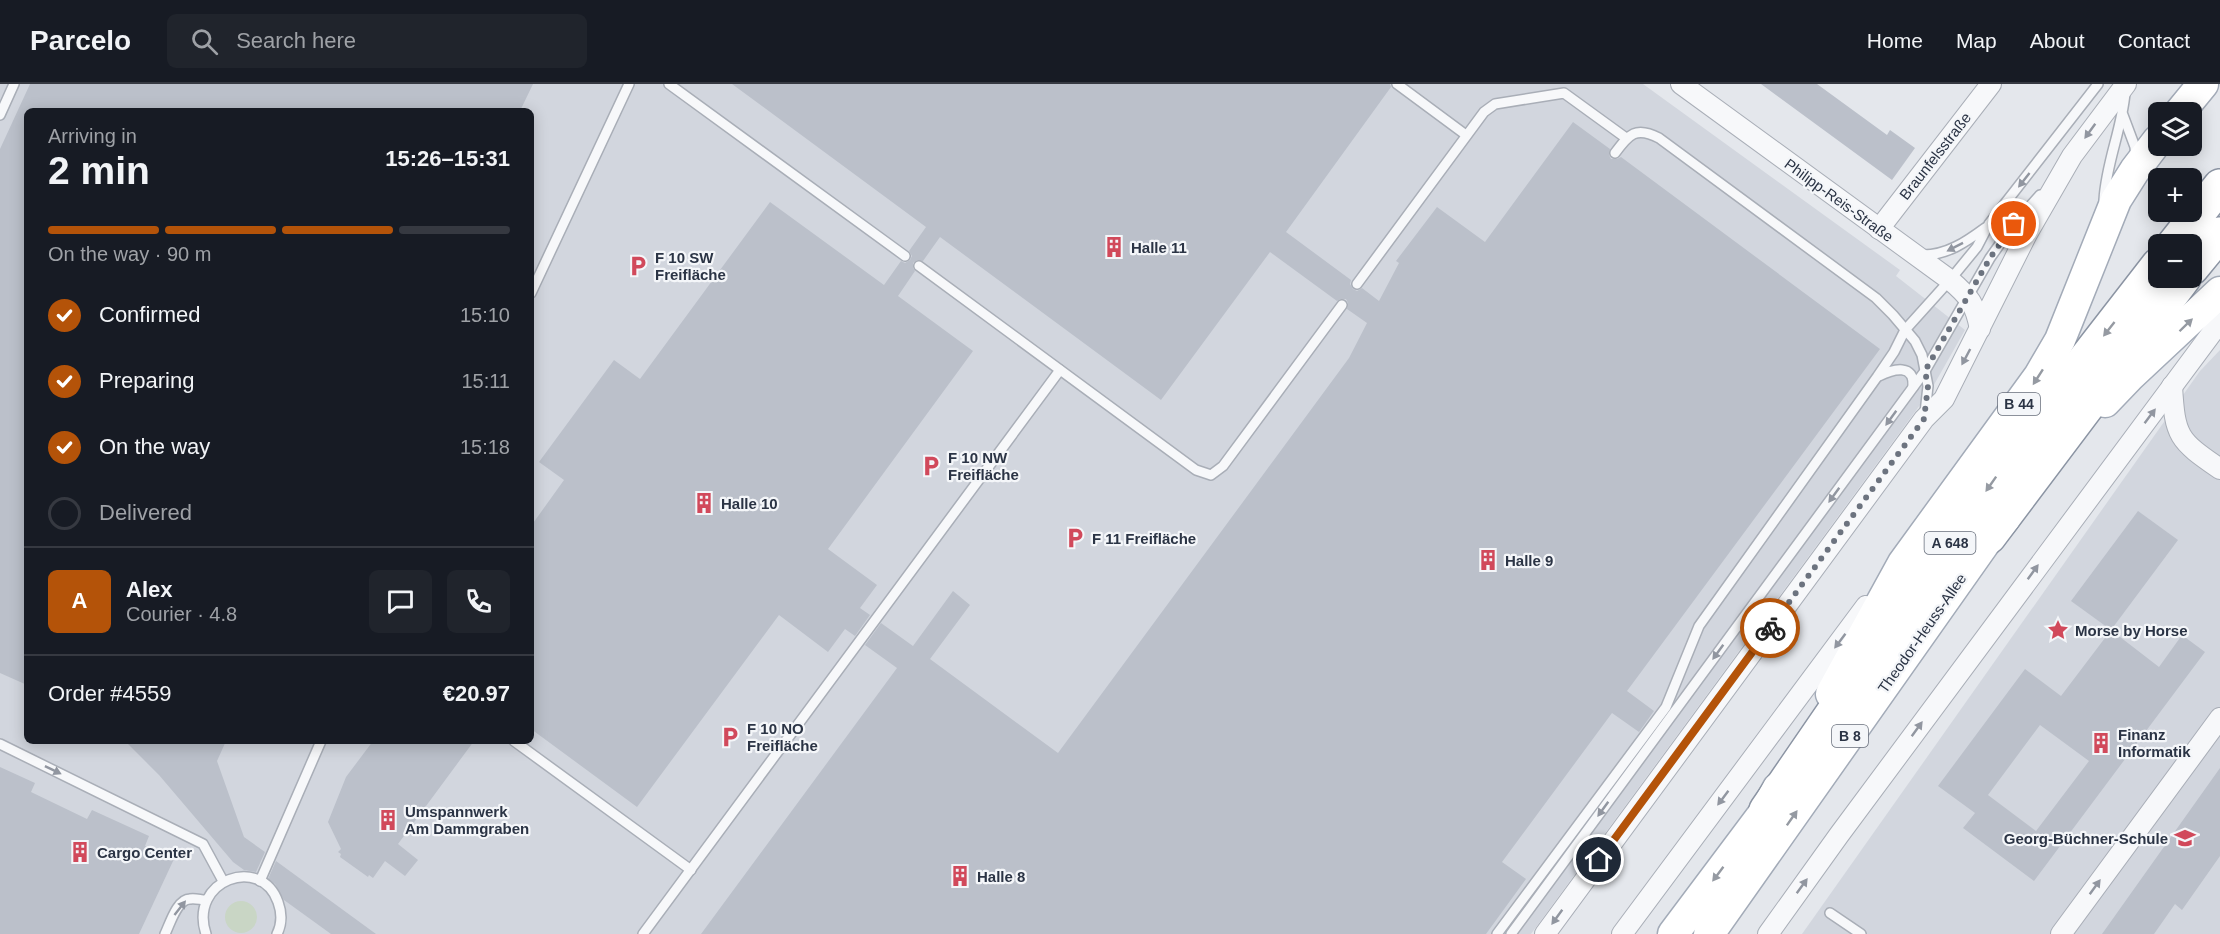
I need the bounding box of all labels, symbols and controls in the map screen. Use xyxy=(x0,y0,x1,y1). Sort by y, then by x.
search box xyxy=(167,14,587,68)
text: Parcelo xyxy=(30,25,131,56)
icon: search xyxy=(188,25,221,58)
text: Search here xyxy=(236,28,356,53)
text: Home xyxy=(1867,29,1923,52)
text: Map xyxy=(1956,29,1997,52)
text: About xyxy=(2030,29,2085,52)
text: Contact xyxy=(2118,29,2190,52)
map controls xyxy=(2148,102,2202,288)
button: layers xyxy=(2148,102,2202,156)
street label: Braunfelsstraße xyxy=(1896,109,1974,203)
one-way arrow xyxy=(2084,123,2096,139)
text: Arriving in xyxy=(48,125,137,147)
text: 15:26–15:31 xyxy=(385,146,510,171)
text: 2 min xyxy=(48,149,150,192)
street label: Philipp-Reis-Straße xyxy=(1781,155,1897,245)
button: + xyxy=(2148,168,2202,222)
one-way arrow xyxy=(2017,172,2030,188)
pin xyxy=(1988,198,2039,249)
icon: bag xyxy=(1997,207,2030,240)
button: − xyxy=(2148,234,2202,288)
building icon: Halle 11 xyxy=(1102,235,1126,259)
place label: Halle 11 xyxy=(1131,239,1187,256)
one-way arrow xyxy=(1947,242,1964,252)
text: On the way · 90 m xyxy=(48,243,211,265)
place label: F 10 SW Freifläche xyxy=(655,249,726,283)
parking icon: F 10 SW Freifläche xyxy=(626,254,650,278)
icon: check xyxy=(48,299,81,332)
text: Confirmed xyxy=(99,302,200,327)
text: 15:10 xyxy=(460,304,510,326)
one-way arrow xyxy=(2179,318,2194,332)
one-way arrow xyxy=(2102,321,2115,337)
one-way arrow xyxy=(1961,348,1971,365)
icon: check xyxy=(48,365,81,398)
text: Preparing xyxy=(99,368,194,393)
one-way arrow xyxy=(2033,369,2044,385)
text: 15:11 xyxy=(461,370,510,392)
road number: B 44 xyxy=(1998,393,2040,415)
one-way arrow xyxy=(2143,408,2156,424)
one-way arrow xyxy=(1885,409,1897,425)
icon: check xyxy=(48,431,81,464)
text: On the way xyxy=(99,434,210,459)
text: 15:18 xyxy=(460,436,510,458)
place label: F 10 NW Freifläche xyxy=(948,449,1019,483)
parking icon: F 10 NW Freifläche xyxy=(919,454,943,478)
one-way arrow xyxy=(1985,476,1997,492)
one-way arrow xyxy=(1828,487,1840,503)
building icon: Halle 10 xyxy=(692,491,716,515)
place label: Halle 10 xyxy=(721,495,778,512)
text: Delivered xyxy=(99,500,192,525)
parking icon: F 11 Freifläche xyxy=(1063,526,1087,550)
place label: F 11 Freifläche xyxy=(1092,530,1196,547)
road number: A 648 xyxy=(1924,532,1976,554)
building icon: Halle 9 xyxy=(1476,548,1500,572)
place label: Halle 9 xyxy=(1505,552,1553,569)
one-way arrow xyxy=(2027,565,2039,581)
button: chat xyxy=(369,570,432,633)
button: phone xyxy=(447,570,510,633)
street label: Theodor-Heuss-Allee xyxy=(1874,570,1970,696)
text: Alex xyxy=(126,577,172,602)
text: A xyxy=(72,588,87,613)
courier xyxy=(1740,598,1800,658)
text: Courier · 4.8 xyxy=(126,603,237,625)
icon: bike xyxy=(1754,612,1787,645)
place icon: Morse by Horse xyxy=(2046,618,2070,642)
place label: Morse by Horse xyxy=(2075,622,2188,639)
one-way arrow xyxy=(1834,633,1846,649)
one-way arrow xyxy=(1713,644,1725,659)
text: Order #4559 xyxy=(48,681,172,706)
text: €20.97 xyxy=(443,681,510,706)
place label: F 10 NO Freifläche xyxy=(747,720,818,754)
one-way arrow xyxy=(1911,722,1923,737)
parking icon: F 10 NO Freifläche xyxy=(718,725,742,749)
road number: B 8 xyxy=(1832,725,1868,747)
place label: Finanz Informatik xyxy=(2118,726,2191,760)
building icon: Finanz Informatik xyxy=(2089,731,2113,755)
one-way arrow xyxy=(44,766,61,775)
one-way arrow xyxy=(1718,790,1730,805)
one-way arrow xyxy=(1597,801,1609,817)
place label: Umspannwerk Am Dammgraben xyxy=(405,803,529,837)
building icon: Umspannwerk Am Dammgraben xyxy=(376,808,400,832)
one-way arrow xyxy=(1786,811,1798,827)
school or university icon: Georg-Büchner-Schule xyxy=(2173,826,2197,850)
place label: Georg-Büchner-Schule xyxy=(2004,830,2168,847)
pin xyxy=(1573,834,1624,885)
building icon: Cargo Center xyxy=(68,840,92,864)
icon: home xyxy=(1582,843,1615,876)
place label: Cargo Center xyxy=(97,844,192,861)
building icon: Halle 8 xyxy=(948,864,972,888)
one-way arrow xyxy=(1712,865,1724,881)
place label: Halle 8 xyxy=(977,868,1025,885)
one-way arrow xyxy=(1796,879,1808,895)
one-way arrow xyxy=(2089,879,2101,895)
one-way arrow xyxy=(174,900,186,916)
one-way arrow xyxy=(1551,909,1563,925)

